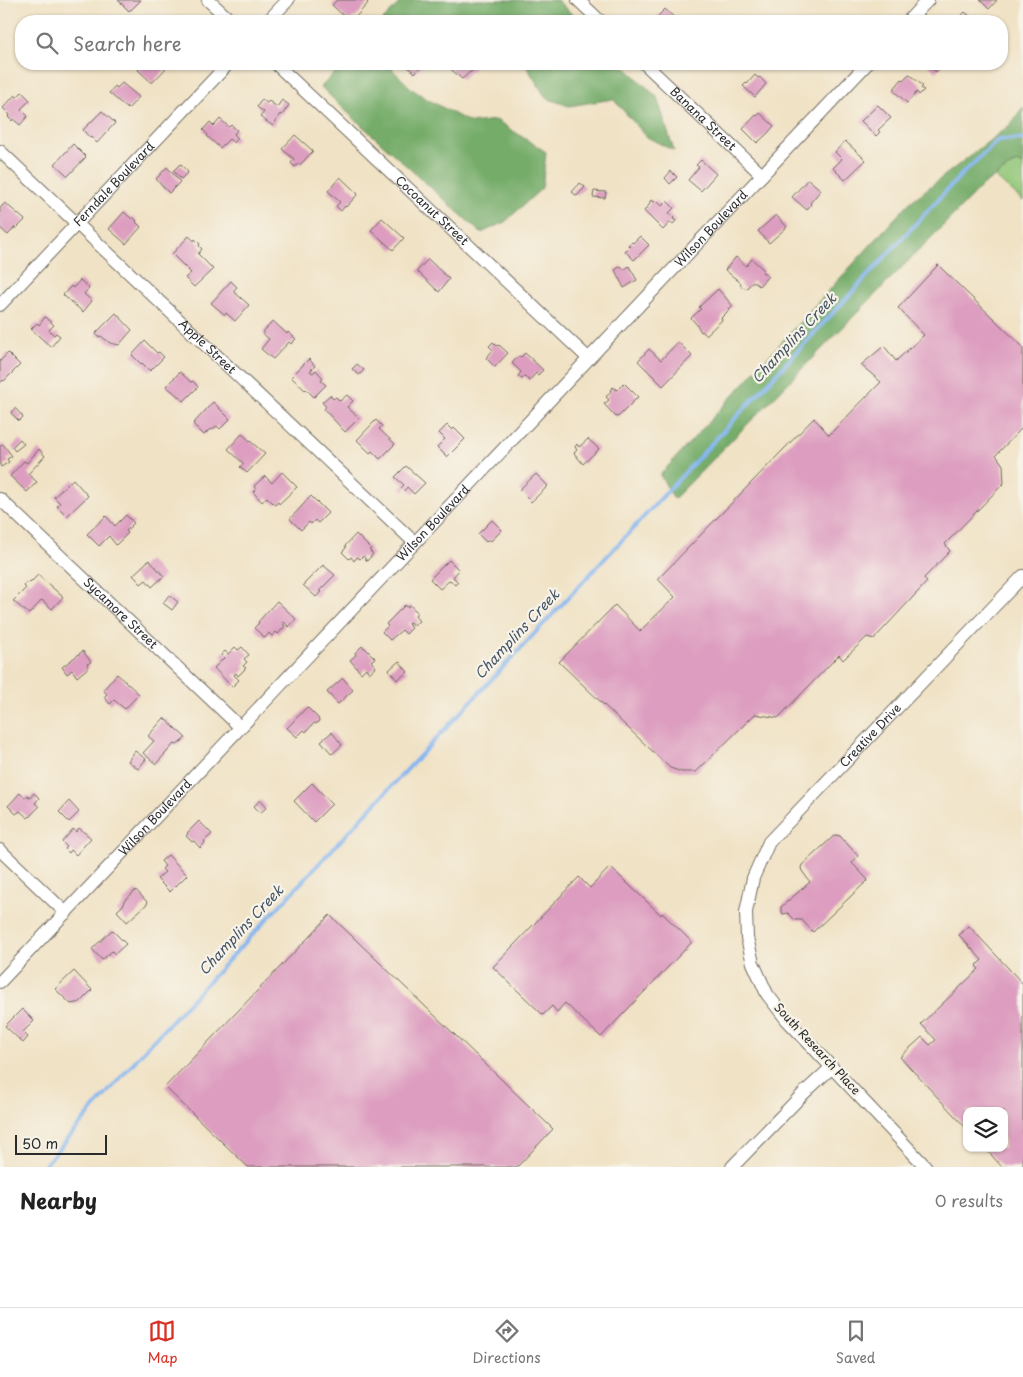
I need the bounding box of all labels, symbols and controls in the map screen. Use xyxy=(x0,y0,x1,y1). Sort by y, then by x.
search box xyxy=(15,15,1008,70)
icon: search xyxy=(33,29,61,57)
text: Search here xyxy=(73,29,182,57)
street label: Banana Street xyxy=(667,82,741,154)
street label: Ferndale Boulevard xyxy=(69,137,158,230)
street label: Cocoanut Street xyxy=(392,171,473,249)
street label: Wilson Boulevard xyxy=(670,185,752,270)
water label: Champlins Creek xyxy=(746,287,842,387)
street label: Apple Street xyxy=(175,314,241,378)
street label: Wilson Boulevard xyxy=(392,480,474,565)
street label: Sycamore Street xyxy=(80,573,162,653)
water label: Champlins Creek xyxy=(469,583,565,683)
street label: Creative Drive xyxy=(835,699,905,771)
street label: Wilson Boulevard xyxy=(114,774,196,859)
water label: Champlins Creek xyxy=(193,879,289,979)
street label: South Research Place xyxy=(770,998,865,1098)
map controls xyxy=(963,1107,1008,1152)
button: layers xyxy=(963,1107,1008,1152)
scale bar xyxy=(15,1132,108,1155)
text: 50 m xyxy=(22,1133,58,1154)
text: Nearby xyxy=(20,1184,97,1216)
text: 0 results xyxy=(935,1188,1003,1212)
tab: Map xyxy=(148,1317,177,1368)
tab: Directions xyxy=(473,1317,541,1368)
tab: Saved xyxy=(836,1317,875,1368)

